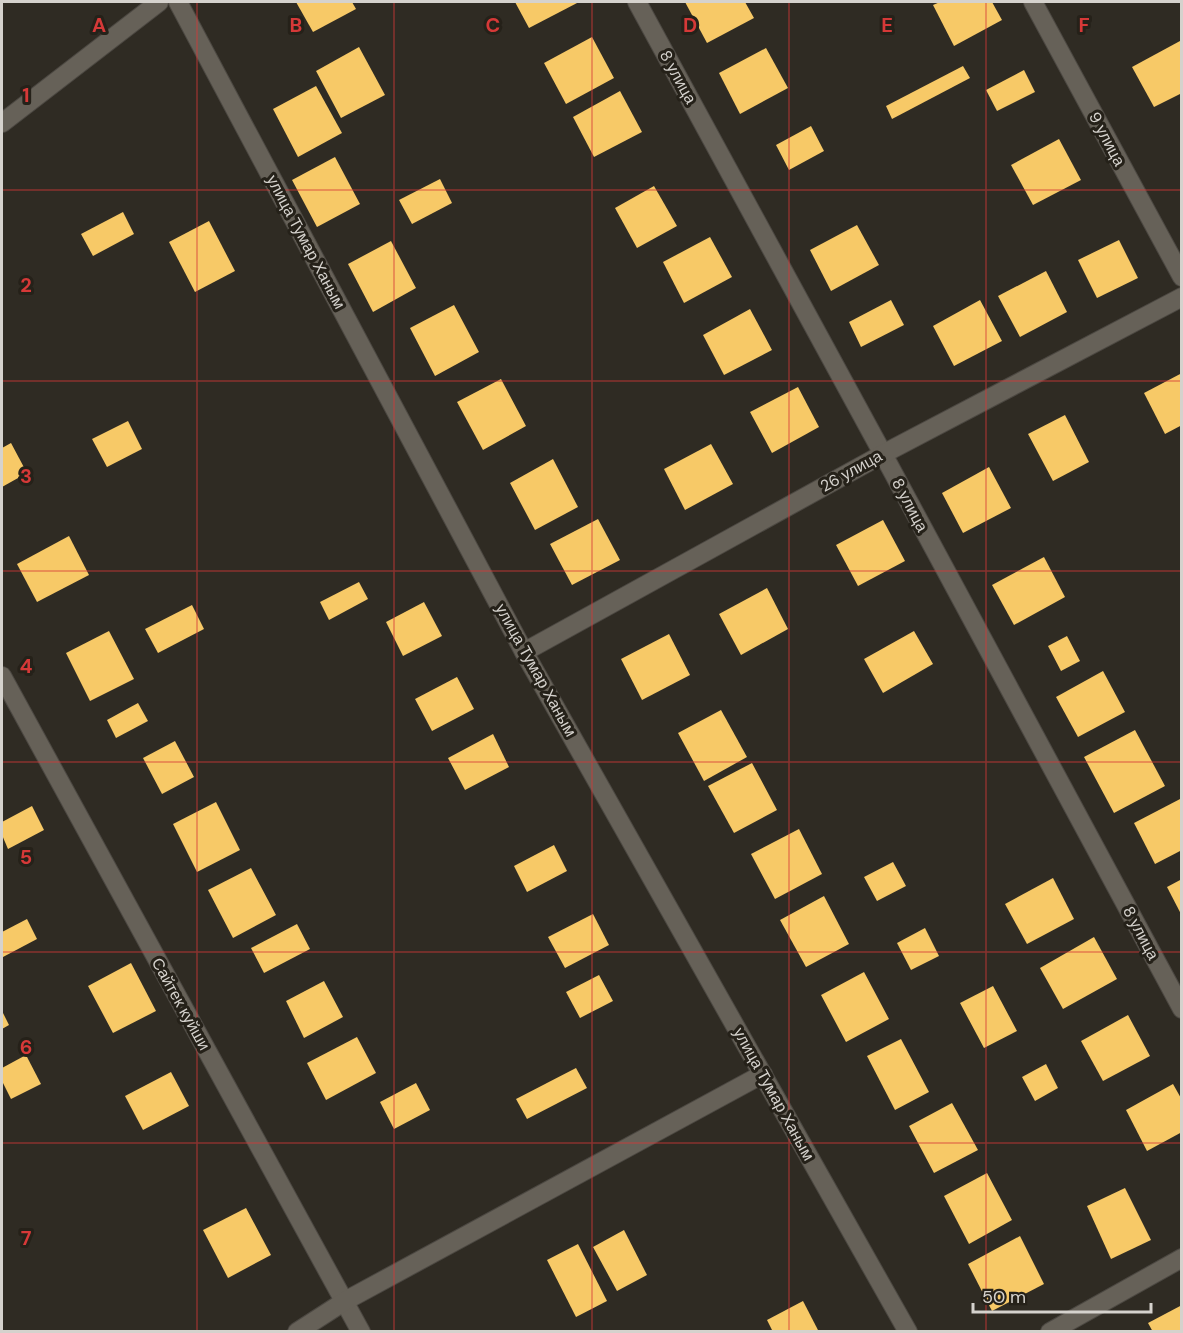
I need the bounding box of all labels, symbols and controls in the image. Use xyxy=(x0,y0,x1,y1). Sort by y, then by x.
text: A xyxy=(92,12,106,38)
text: B xyxy=(290,12,302,38)
text: C xyxy=(486,12,500,38)
text: D xyxy=(683,12,697,38)
text: E xyxy=(881,12,893,38)
text: F xyxy=(1078,12,1090,38)
street label: 8 улица xyxy=(655,47,701,108)
text: 1 xyxy=(22,82,30,108)
street label: 9 улица xyxy=(1084,108,1130,170)
street label: улица Тумар Ханым xyxy=(262,171,350,313)
text: 2 xyxy=(20,272,32,298)
street label: 26 улица xyxy=(816,445,886,497)
text: 3 xyxy=(20,463,32,489)
street label: 8 улица xyxy=(887,474,933,536)
street label: улица Тумар Ханым xyxy=(491,600,581,740)
text: 4 xyxy=(20,653,33,679)
text: 5 xyxy=(20,844,32,870)
street label: 8 улица xyxy=(1118,902,1164,964)
street label: Сайтек куйши xyxy=(147,954,215,1054)
street label: улица Тумар Ханым xyxy=(729,1024,819,1164)
text: 6 xyxy=(20,1034,32,1060)
text: 7 xyxy=(21,1225,32,1251)
scale bar xyxy=(973,1276,1152,1314)
text: 50 m xyxy=(982,1285,1026,1309)

